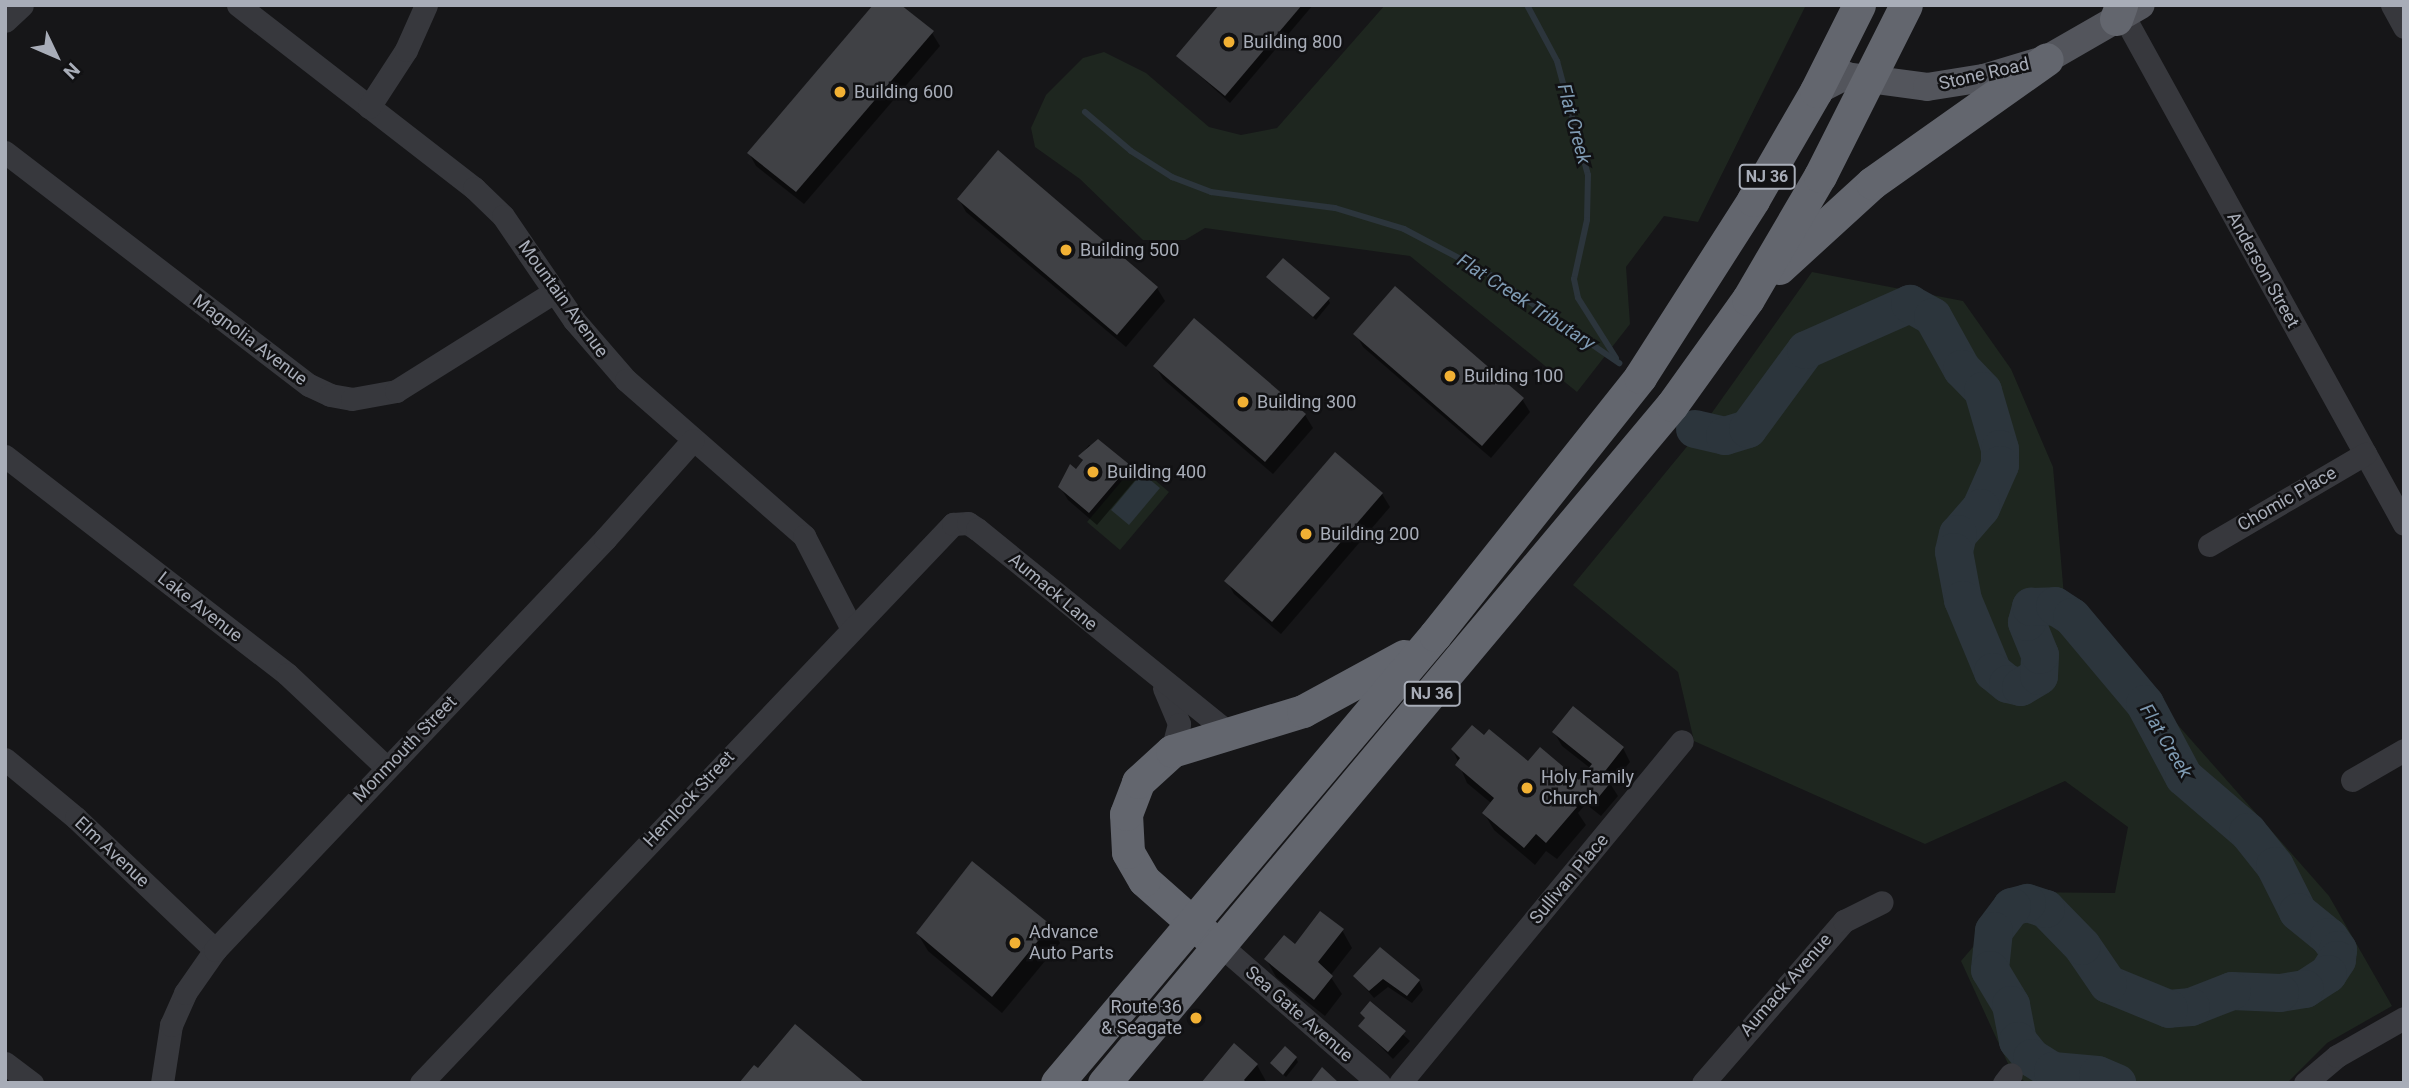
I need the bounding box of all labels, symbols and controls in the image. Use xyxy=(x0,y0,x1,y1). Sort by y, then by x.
north arrow xyxy=(21,21,91,91)
place label: Building 800 xyxy=(1243,31,1342,53)
marker: Building 800 xyxy=(1221,34,1237,50)
street label: Stone Road xyxy=(1937,53,2031,95)
text: N xyxy=(59,58,84,84)
place label: Building 600 xyxy=(854,81,953,103)
water label: Flat Creek xyxy=(1552,81,1596,167)
marker: Building 600 xyxy=(832,84,848,100)
road number: NJ 36 xyxy=(1737,164,1797,190)
street label: Anderson Street xyxy=(2222,208,2304,332)
street label: Mountain Avenue xyxy=(513,236,613,362)
place label: Building 500 xyxy=(1080,239,1179,261)
marker: Building 500 xyxy=(1058,242,1074,258)
water label: Flat Creek Tributary xyxy=(1453,249,1599,355)
street label: Magnolia Avenue xyxy=(189,290,311,390)
place label: Building 100 xyxy=(1464,365,1563,387)
marker: Building 100 xyxy=(1442,368,1458,384)
place label: Building 300 xyxy=(1257,391,1356,413)
marker: Building 300 xyxy=(1235,394,1251,410)
place label: Building 400 xyxy=(1107,461,1206,483)
street label: Chomic Place xyxy=(2234,462,2340,536)
marker: Building 400 xyxy=(1085,464,1101,480)
place label: Building 200 xyxy=(1320,523,1419,545)
marker: Building 200 xyxy=(1298,526,1314,542)
street label: Aumack Lane xyxy=(1004,549,1102,635)
street label: Lake Avenue xyxy=(153,567,247,647)
road number: NJ 36 xyxy=(1402,681,1462,706)
street label: Monmouth Street xyxy=(349,691,461,807)
water label: Flat Creek xyxy=(2135,700,2197,782)
street label: Hemlock Street xyxy=(639,747,739,851)
place label: Holy Family Church xyxy=(1541,767,1634,810)
marker: Holy Family Church xyxy=(1519,780,1535,796)
street label: Elm Avenue xyxy=(70,812,154,892)
street label: Sullivan Place xyxy=(1525,830,1613,928)
place label: Advance Auto Parts xyxy=(1029,922,1114,964)
street label: Aumack Avenue xyxy=(1736,929,1836,1041)
marker: Advance Auto Parts xyxy=(1007,935,1023,951)
street label: Sea Gate Avenue xyxy=(1241,961,1357,1067)
place label: Route 36 & Seagate xyxy=(1101,997,1182,1040)
marker: Route 36 & Seagate xyxy=(1188,1010,1204,1026)

